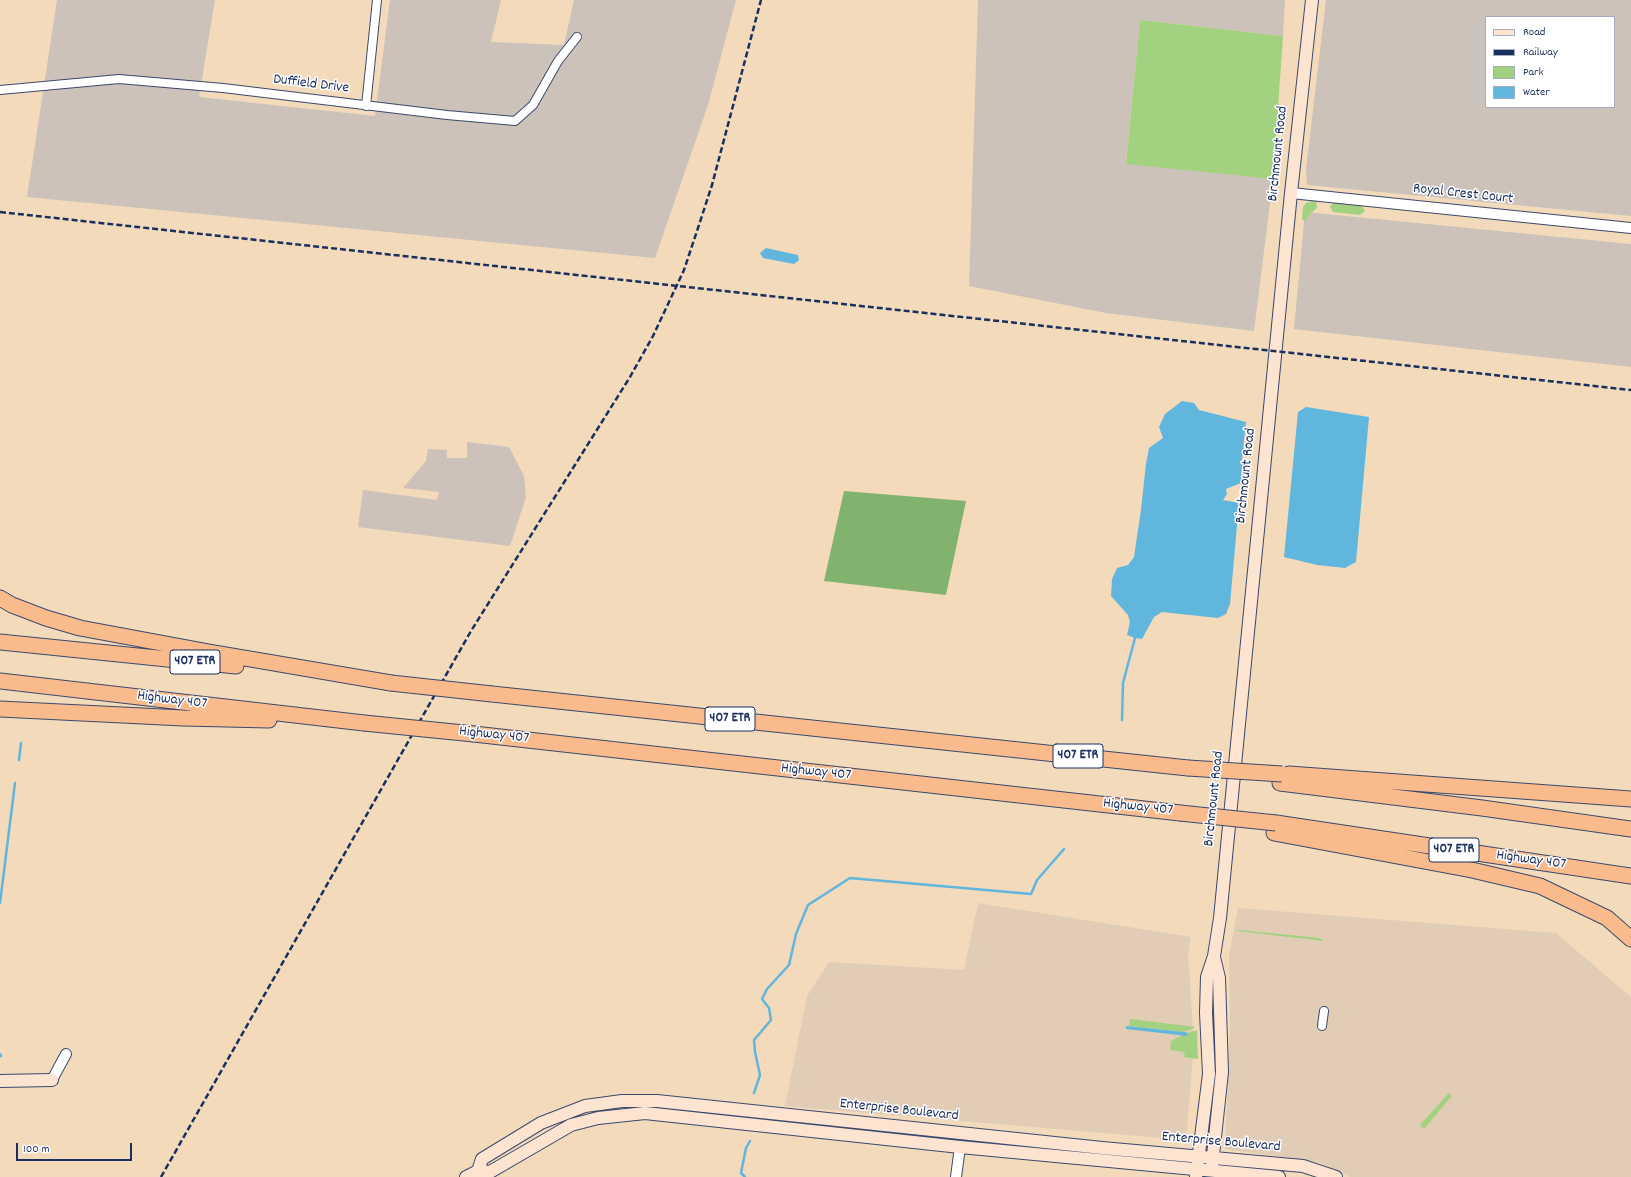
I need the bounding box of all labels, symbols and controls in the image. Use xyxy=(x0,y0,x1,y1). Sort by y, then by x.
legend xyxy=(1485,16,1615,108)
text: Road xyxy=(1523,24,1545,41)
text: Railway xyxy=(1523,44,1558,61)
text: Park xyxy=(1523,64,1543,81)
street label: Duffield Drive xyxy=(272,71,350,99)
text: Water xyxy=(1523,84,1550,101)
street label: Birchmount Road xyxy=(1265,105,1293,203)
street label: Royal Crest Court xyxy=(1412,181,1514,209)
street label: Birchmount Road xyxy=(1233,427,1261,525)
road number: 407 ETR xyxy=(170,650,220,674)
street label: Highway 407 xyxy=(136,688,208,714)
road number: 407 ETR xyxy=(705,707,755,731)
street label: Highway 407 xyxy=(458,723,530,749)
road number: 407 ETR xyxy=(1053,744,1103,768)
street label: Birchmount Road xyxy=(1201,750,1229,848)
street label: Highway 407 xyxy=(780,760,852,786)
street label: Highway 407 xyxy=(1102,795,1174,821)
road number: 407 ETR xyxy=(1429,838,1479,862)
street label: Highway 407 xyxy=(1495,847,1567,875)
street label: Enterprise Boulevard xyxy=(839,1096,959,1126)
street label: Enterprise Boulevard xyxy=(1161,1129,1281,1157)
scale bar xyxy=(18,1135,134,1161)
text: 100 m xyxy=(23,1141,50,1158)

